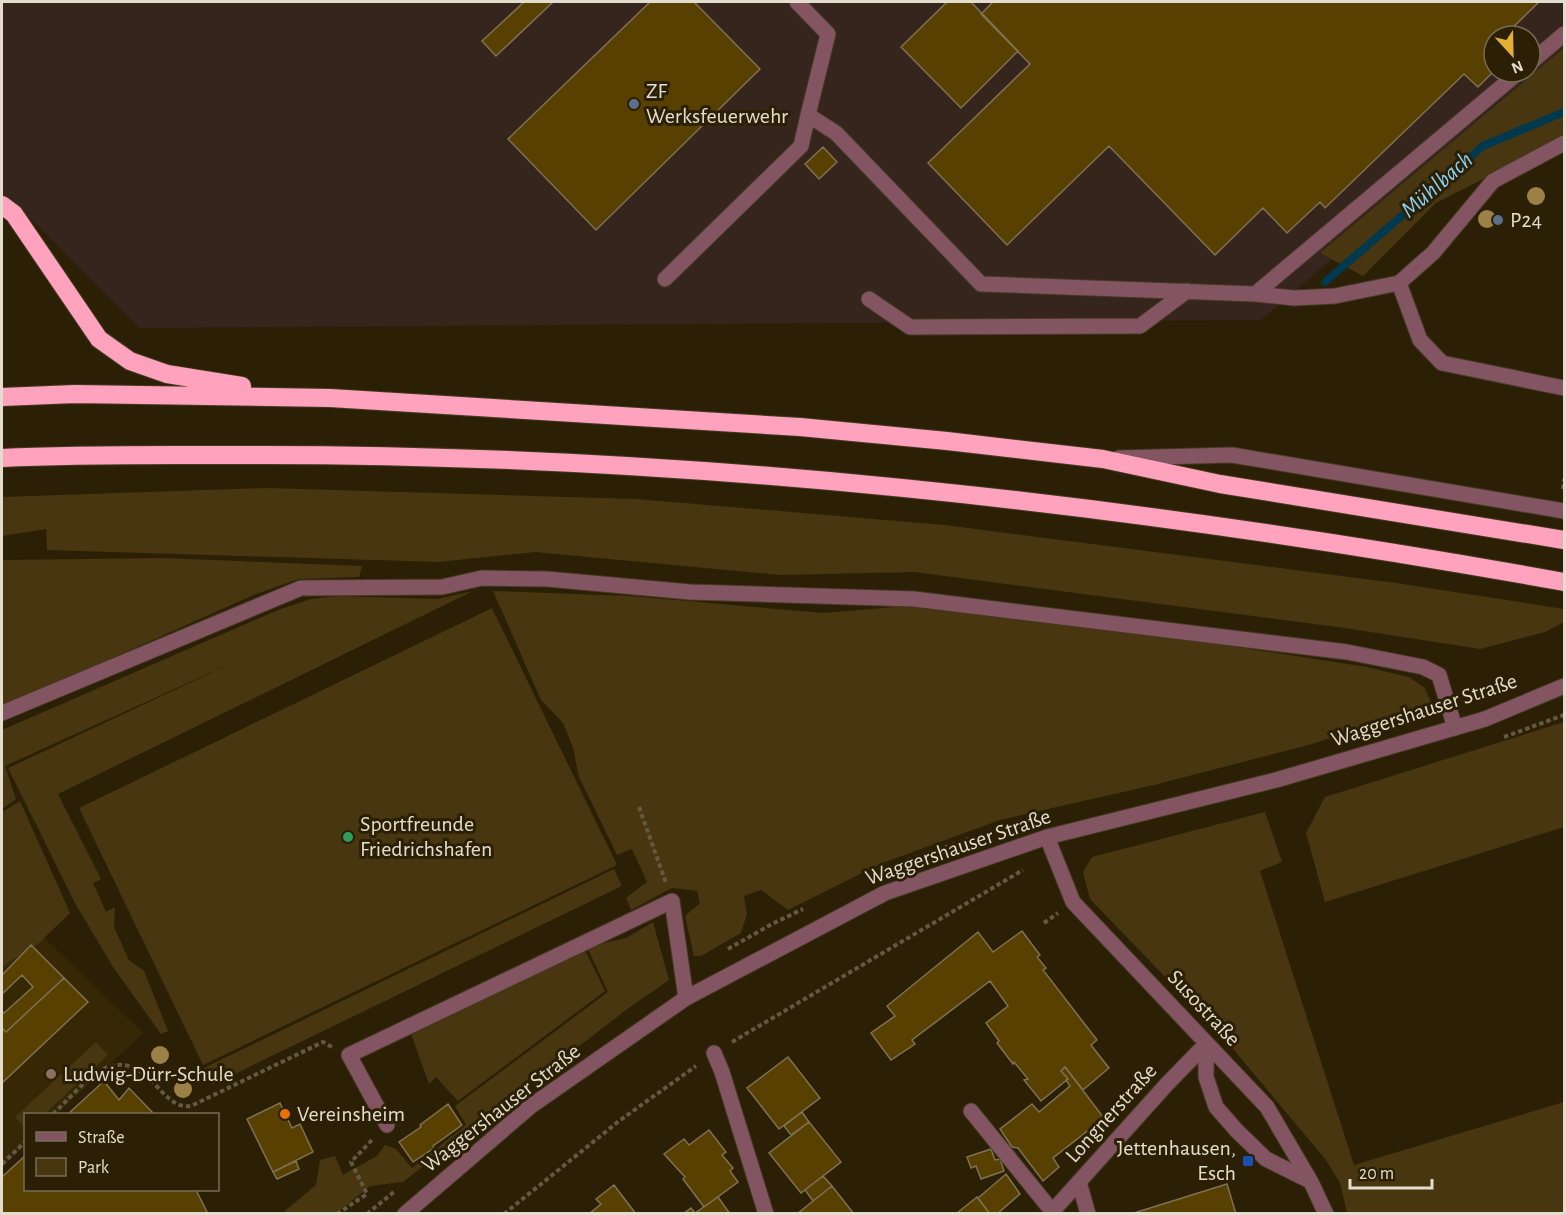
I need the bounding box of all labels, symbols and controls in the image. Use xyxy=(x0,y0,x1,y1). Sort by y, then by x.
north arrow xyxy=(1482,24,1542,84)
text: N xyxy=(1509,57,1525,76)
place label: ZF Werksfeuerwehr xyxy=(646,80,788,127)
marker: ZF Werksfeuerwehr xyxy=(627,97,641,111)
water label: Mühlbach xyxy=(1396,148,1478,222)
place label: P24 xyxy=(1510,209,1542,231)
marker: P24 xyxy=(1491,213,1505,227)
street label: Waggershauser Straße xyxy=(1328,670,1520,750)
street label: Waggershauser Straße xyxy=(863,805,1053,889)
place label: Sportfreunde Friedrichshafen xyxy=(360,813,492,860)
marker: Sportfreunde Friedrichshafen xyxy=(341,830,355,844)
street label: Susostraße xyxy=(1164,966,1244,1050)
street label: Waggershauser Straße xyxy=(418,1040,584,1176)
street label: Longnerstraße xyxy=(1061,1059,1161,1167)
place label: Ludwig-Dürr-Schule xyxy=(63,1063,234,1085)
marker: Ludwig-Dürr-Schule xyxy=(44,1067,58,1081)
place label: Vereinsheim xyxy=(297,1103,405,1125)
marker: Vereinsheim xyxy=(278,1107,292,1121)
legend xyxy=(24,1113,219,1191)
text: Straße xyxy=(78,1129,124,1147)
place label: Jettenhausen, Esch xyxy=(1117,1137,1236,1184)
scale bar xyxy=(1350,1152,1432,1190)
marker: Jettenhausen, Esch xyxy=(1241,1154,1255,1168)
text: Park xyxy=(78,1159,110,1177)
text: 20 m xyxy=(1359,1165,1394,1183)

